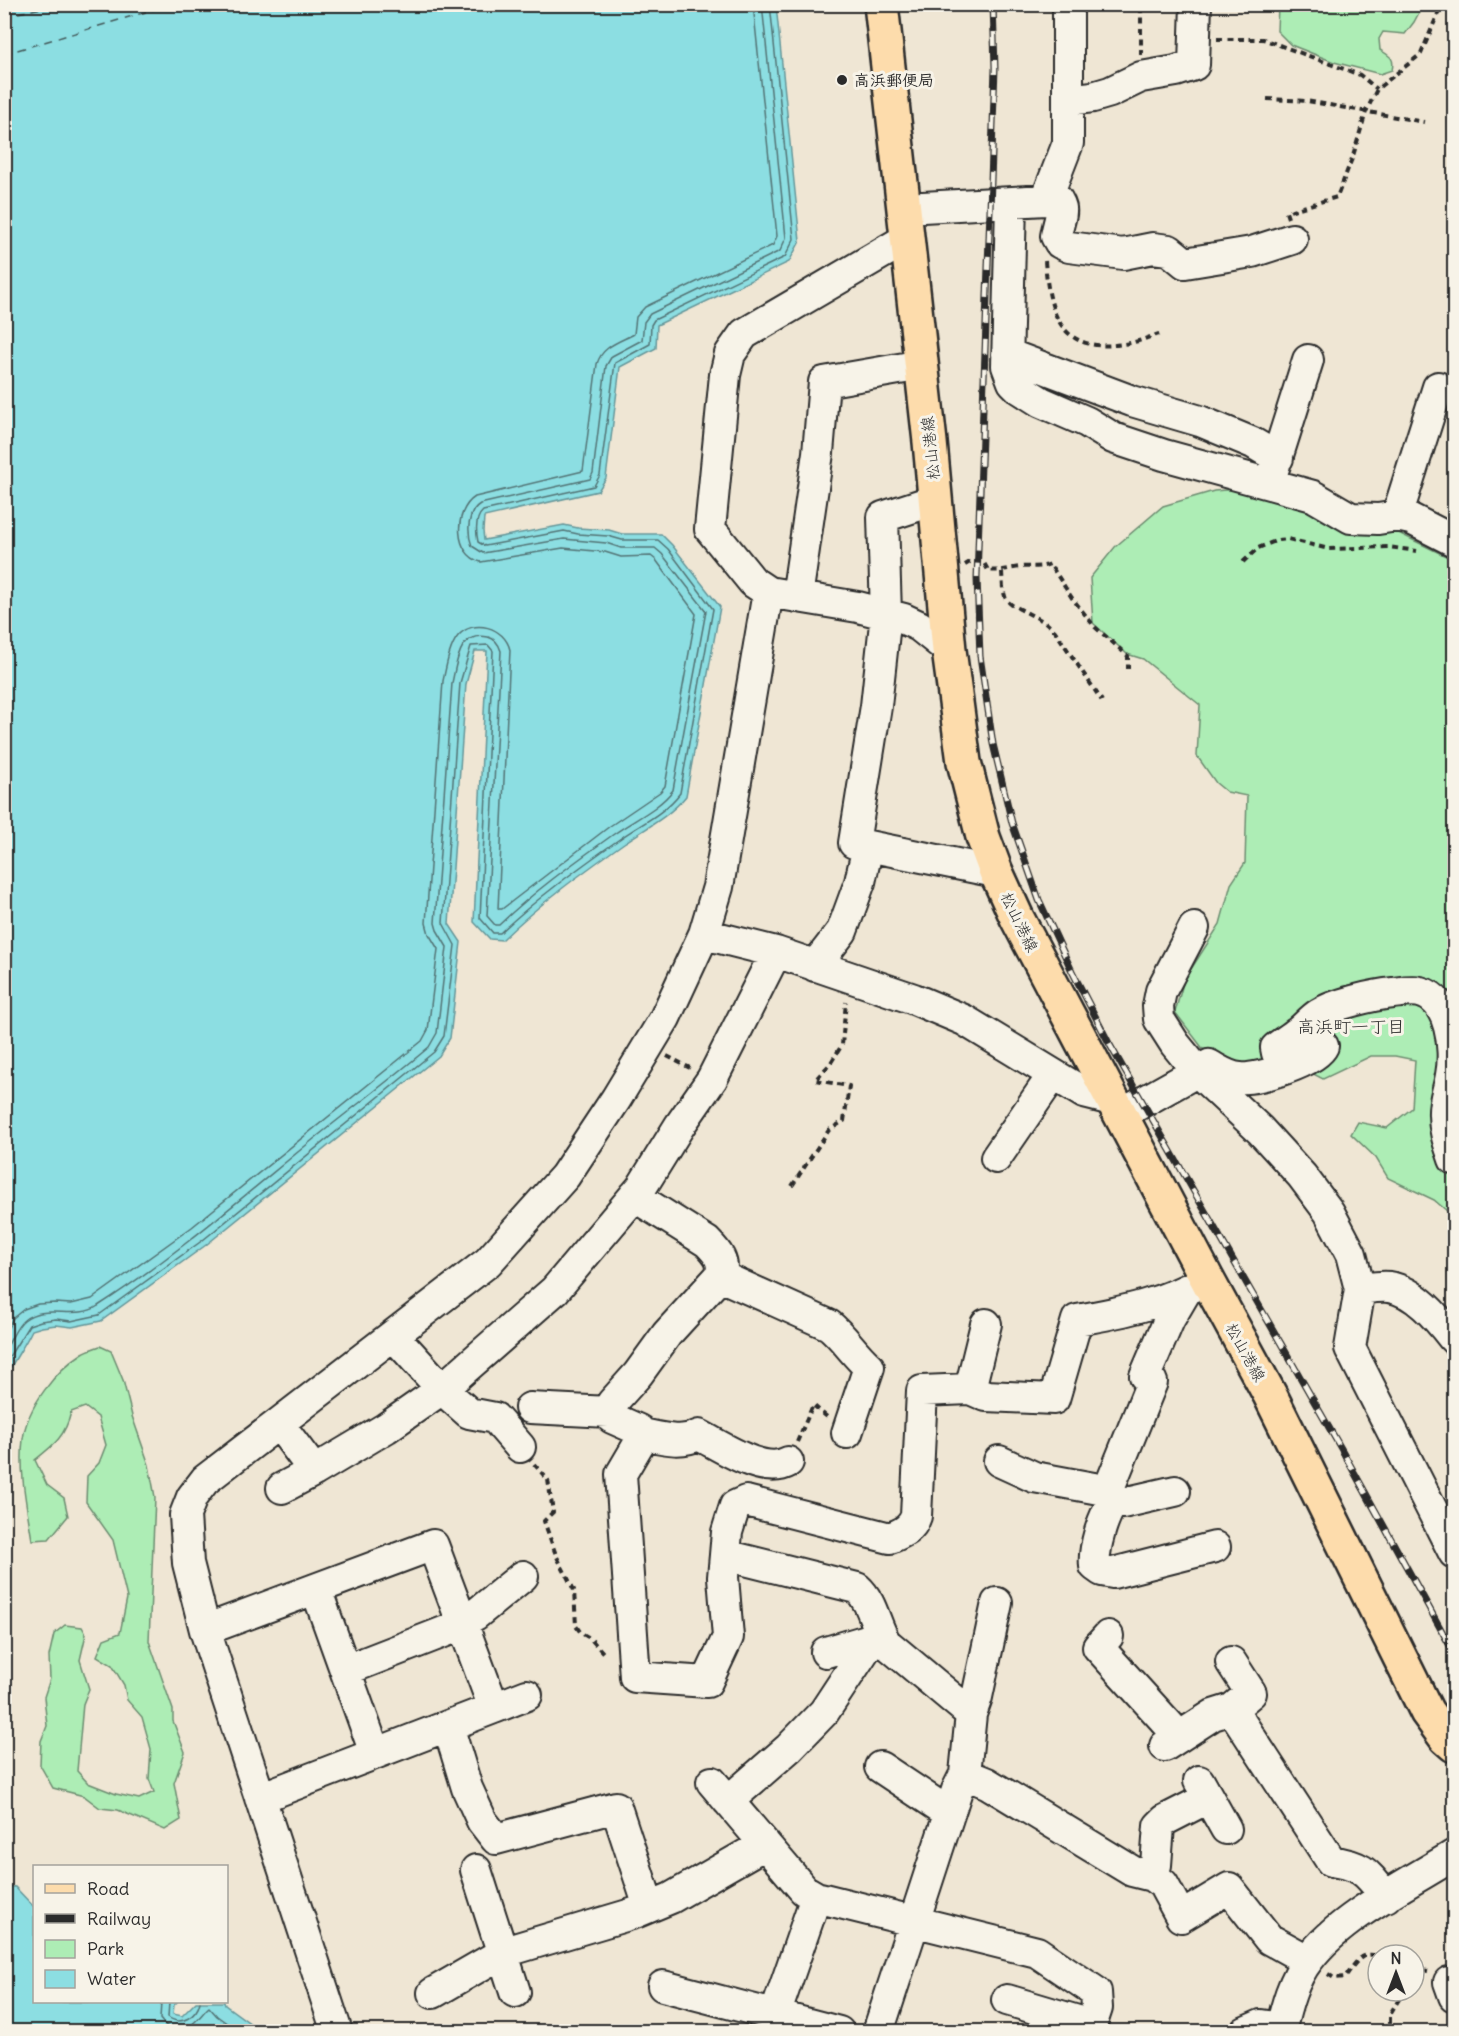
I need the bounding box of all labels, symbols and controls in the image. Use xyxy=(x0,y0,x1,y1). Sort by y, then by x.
place label: 高浜郵便局 xyxy=(854,70,934,90)
marker: 高浜郵便局 xyxy=(835,73,849,87)
street label: 松山港線 xyxy=(917,415,943,481)
street label: 松山港線 xyxy=(997,889,1043,955)
district label: 高浜町一丁目 xyxy=(1297,1015,1405,1038)
street label: 松山港線 xyxy=(1222,1319,1270,1385)
legend xyxy=(33,1865,228,2003)
text: Road xyxy=(87,1877,130,1900)
text: Railway xyxy=(87,1907,151,1930)
text: Park xyxy=(87,1937,124,1960)
north arrow xyxy=(1366,1943,1426,2003)
text: N xyxy=(1390,1948,1402,1968)
text: Water xyxy=(87,1967,137,1990)

